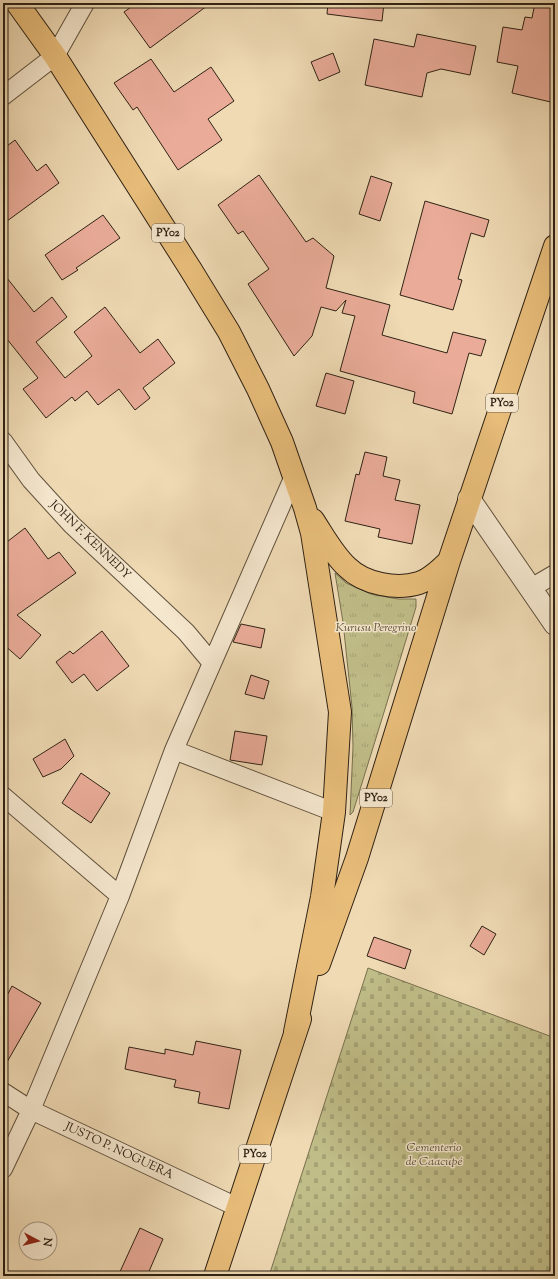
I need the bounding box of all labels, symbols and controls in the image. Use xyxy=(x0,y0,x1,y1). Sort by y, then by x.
road number: PY02 xyxy=(152,224,184,242)
road number: PY02 xyxy=(486,394,518,412)
street label: JOHN F. KENNEDY xyxy=(45,496,135,584)
park label: Kurusu Peregrino xyxy=(336,619,416,637)
road number: PY02 xyxy=(360,789,392,807)
street label: JUSTO P. NOGUERA xyxy=(61,1117,177,1184)
park label: Cementerio de Caacupé xyxy=(406,1139,462,1171)
road number: PY02 xyxy=(239,1145,271,1163)
north arrow xyxy=(18,1221,58,1261)
text: N xyxy=(38,1236,56,1248)

